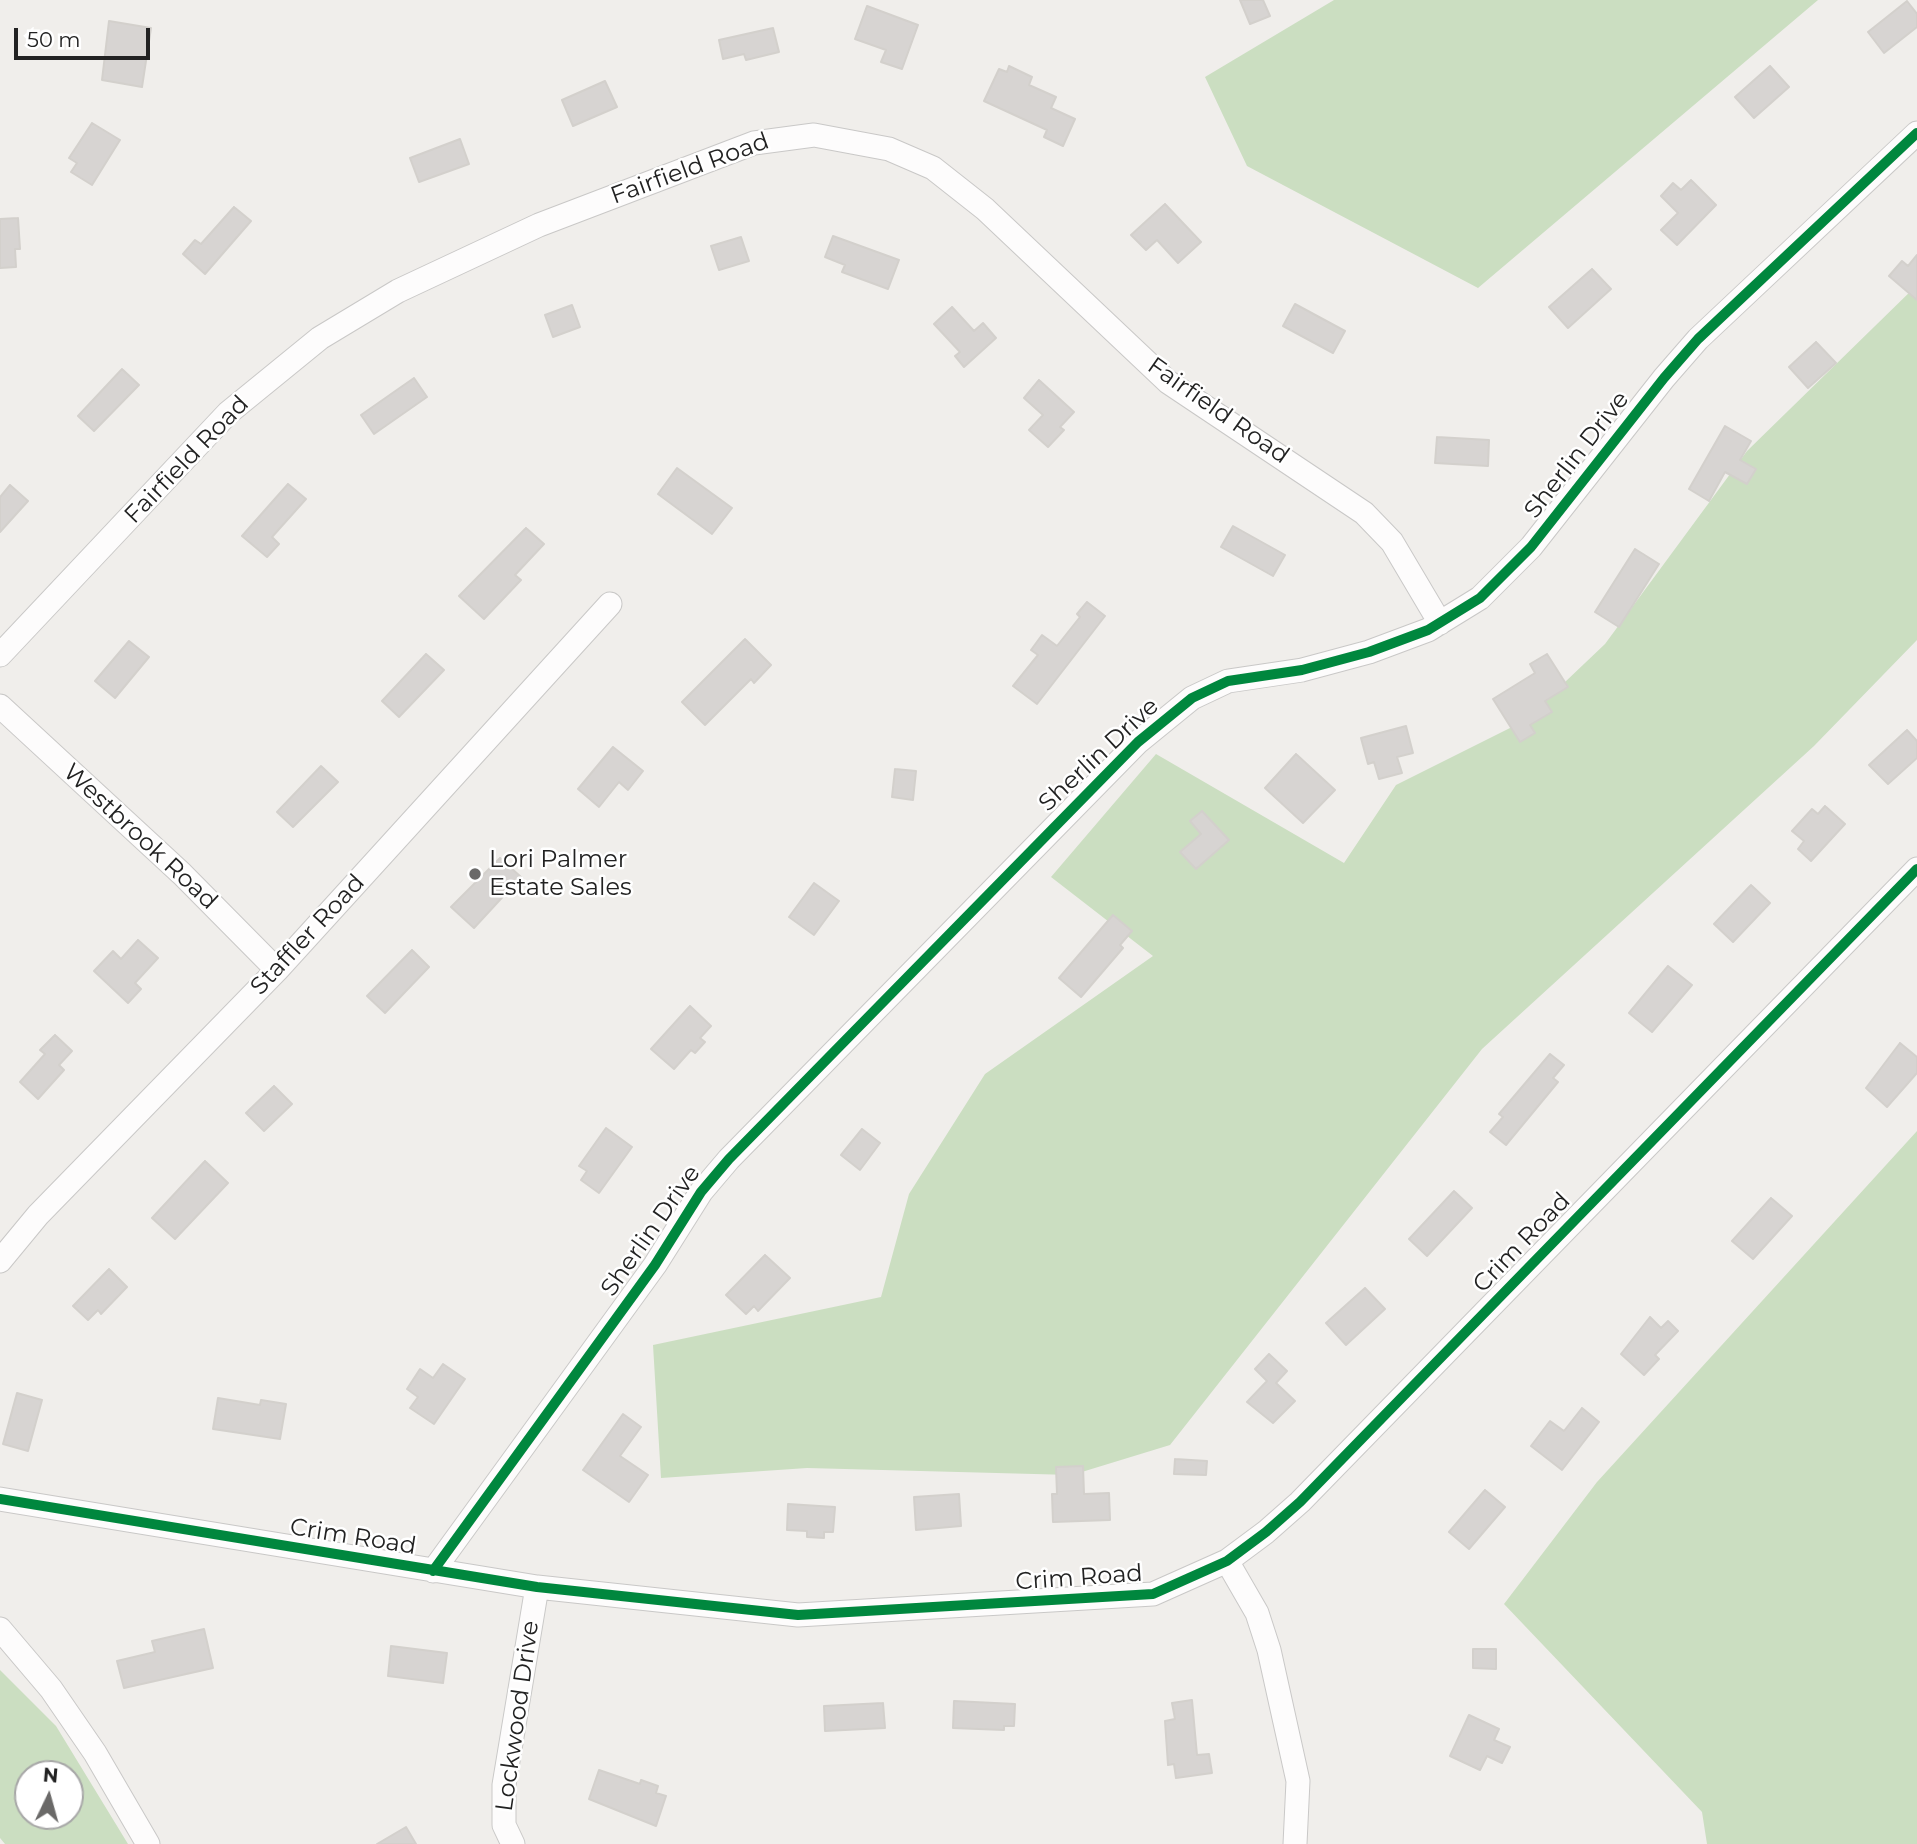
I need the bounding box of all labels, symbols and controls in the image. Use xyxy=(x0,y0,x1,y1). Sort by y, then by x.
scale bar xyxy=(18,14,154,58)
text: 50 m xyxy=(27,27,81,52)
street label: Fairfield Road xyxy=(607,127,773,211)
street label: Fairfield Road xyxy=(1142,352,1294,470)
street label: Sherlin Drive xyxy=(1518,386,1636,524)
street label: Fairfield Road xyxy=(119,390,255,530)
street label: Sherlin Drive xyxy=(1033,692,1165,818)
street label: Westbrook Road xyxy=(57,758,223,916)
place label: Lori Palmer Estate Sales xyxy=(489,846,632,902)
marker: Lori Palmer Estate Sales xyxy=(467,866,483,882)
street label: Staffler Road xyxy=(245,869,371,1001)
street label: Sherlin Drive xyxy=(595,1160,707,1302)
street label: Crim Road xyxy=(1467,1187,1577,1299)
street label: Crim Road xyxy=(288,1513,418,1561)
street label: Crim Road xyxy=(1014,1559,1144,1597)
street label: Lockwood Drive xyxy=(490,1619,546,1813)
north arrow xyxy=(14,1760,84,1830)
text: N xyxy=(42,1763,59,1788)

